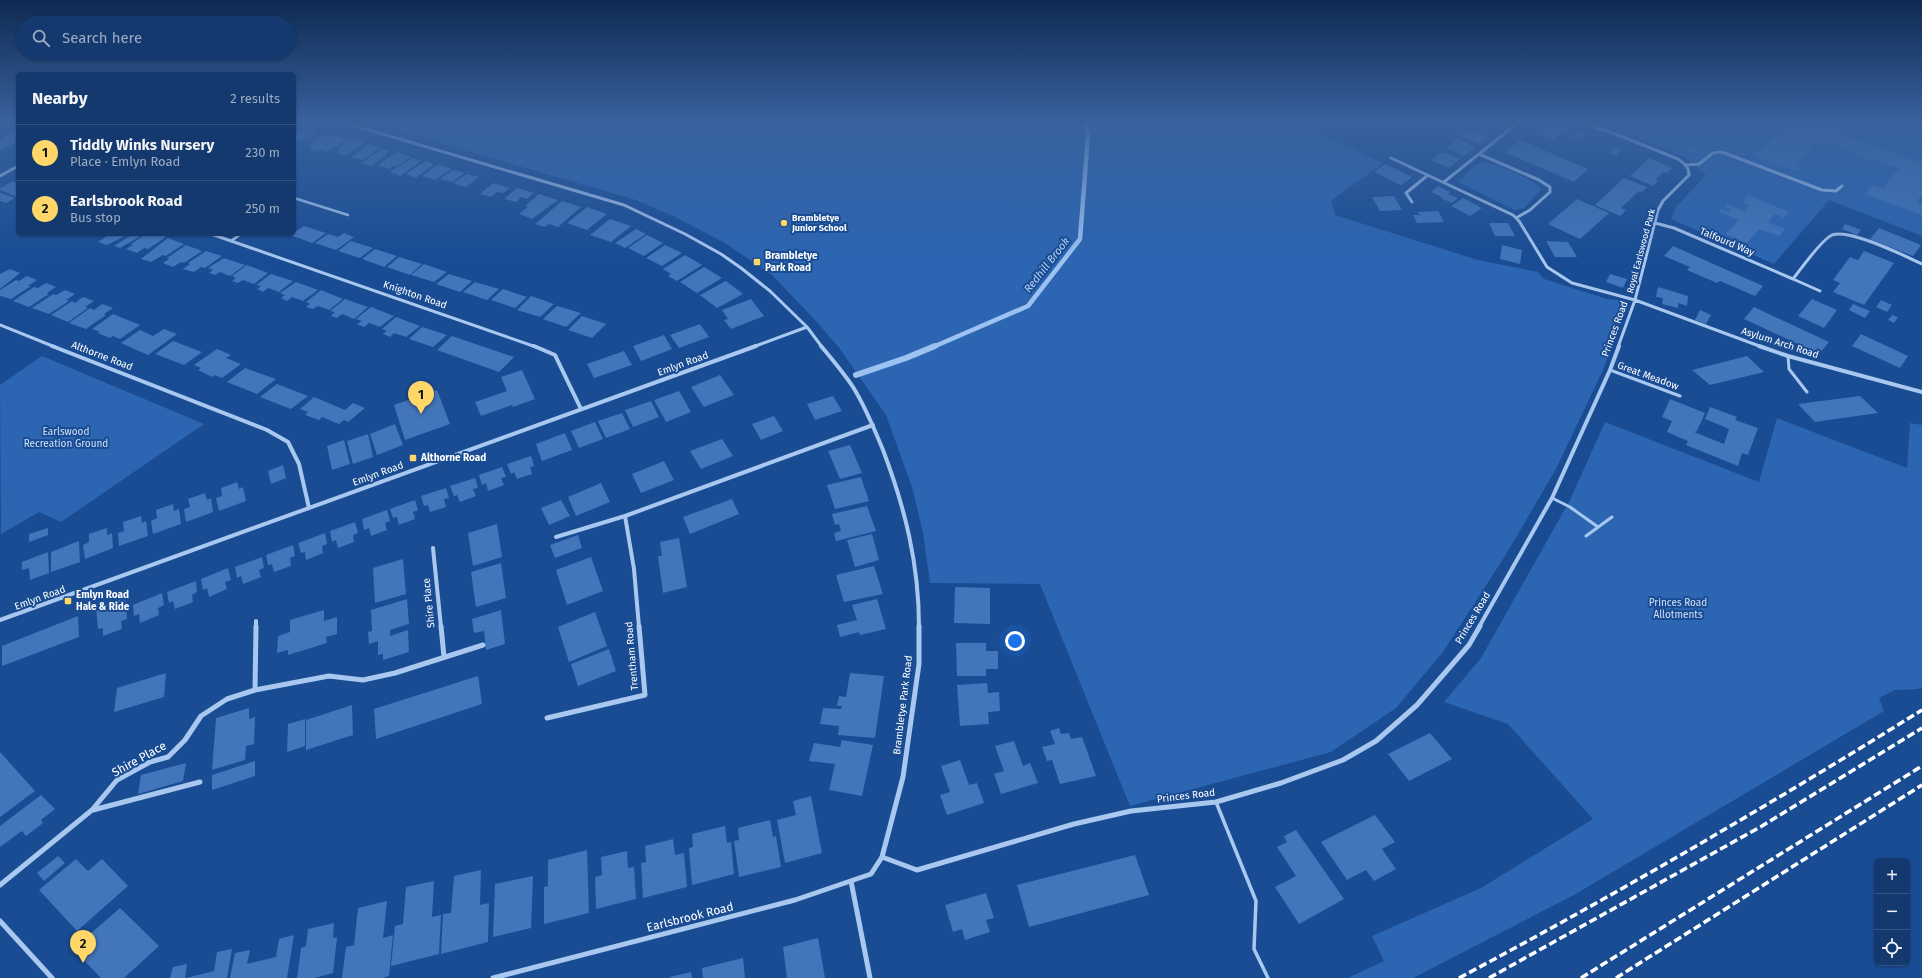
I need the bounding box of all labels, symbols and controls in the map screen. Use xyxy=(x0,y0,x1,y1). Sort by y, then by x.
search box xyxy=(16,16,296,60)
icon: search xyxy=(30,27,52,49)
text: Search here xyxy=(62,29,142,47)
text: Nearby xyxy=(32,88,87,109)
text: 2 results xyxy=(230,91,280,106)
text: Tiddly Winks Nursery xyxy=(70,136,214,154)
text: 1 xyxy=(42,145,48,160)
text: 230 m xyxy=(245,145,280,160)
text: Place · Emlyn Road xyxy=(70,154,180,169)
text: Earlsbrook Road xyxy=(70,192,182,210)
text: 2 xyxy=(42,201,48,216)
text: 250 m xyxy=(245,201,280,216)
street label: Royal Earlswood Park xyxy=(1625,207,1657,294)
text: Bus stop xyxy=(70,210,121,225)
place label: Brambletye Junior School xyxy=(791,213,847,233)
marker: Brambletye Junior School xyxy=(779,218,789,228)
street label: Talfourd Way xyxy=(1698,225,1756,259)
water label: Redhill Brook xyxy=(1021,235,1073,295)
place label: Brambletye Park Road xyxy=(765,250,818,274)
marker: Brambletye Park Road xyxy=(752,257,762,267)
street label: Knighton Road xyxy=(382,279,448,312)
street label: Princes Road xyxy=(1599,299,1631,359)
street label: Asylum Arch Road xyxy=(1740,325,1820,361)
street label: Althorne Road xyxy=(70,339,134,373)
street label: Emlyn Road xyxy=(656,349,710,379)
street label: Great Meadow xyxy=(1616,359,1680,393)
pin: 1 xyxy=(408,381,434,414)
park label: Earlswood Recreation Ground xyxy=(24,426,108,450)
place label: Althorne Road xyxy=(420,452,486,464)
marker: Althorne Road xyxy=(408,453,418,463)
street label: Emlyn Road xyxy=(351,459,405,489)
street label: Shire Place xyxy=(420,578,438,628)
street label: Emlyn Road xyxy=(13,583,67,613)
place label: Emlyn Road Hale & Ride xyxy=(76,589,130,613)
street label: Princes Road xyxy=(1453,590,1493,646)
marker: Emlyn Road Hale & Ride xyxy=(63,596,73,606)
park label: Princes Road Allotments xyxy=(1649,597,1707,621)
street label: Trentham Road xyxy=(623,621,641,691)
your location xyxy=(1005,631,1025,651)
street label: Brambletye Park Road xyxy=(891,655,915,755)
street label: Shire Place xyxy=(109,738,169,780)
street label: Princes Road xyxy=(1156,786,1216,806)
map controls xyxy=(1874,858,1910,966)
button: + xyxy=(1874,858,1910,894)
button: − xyxy=(1874,894,1910,930)
street label: Earlsbrook Road xyxy=(645,899,735,935)
pin: 2 xyxy=(70,930,96,963)
button: locate xyxy=(1874,930,1910,966)

